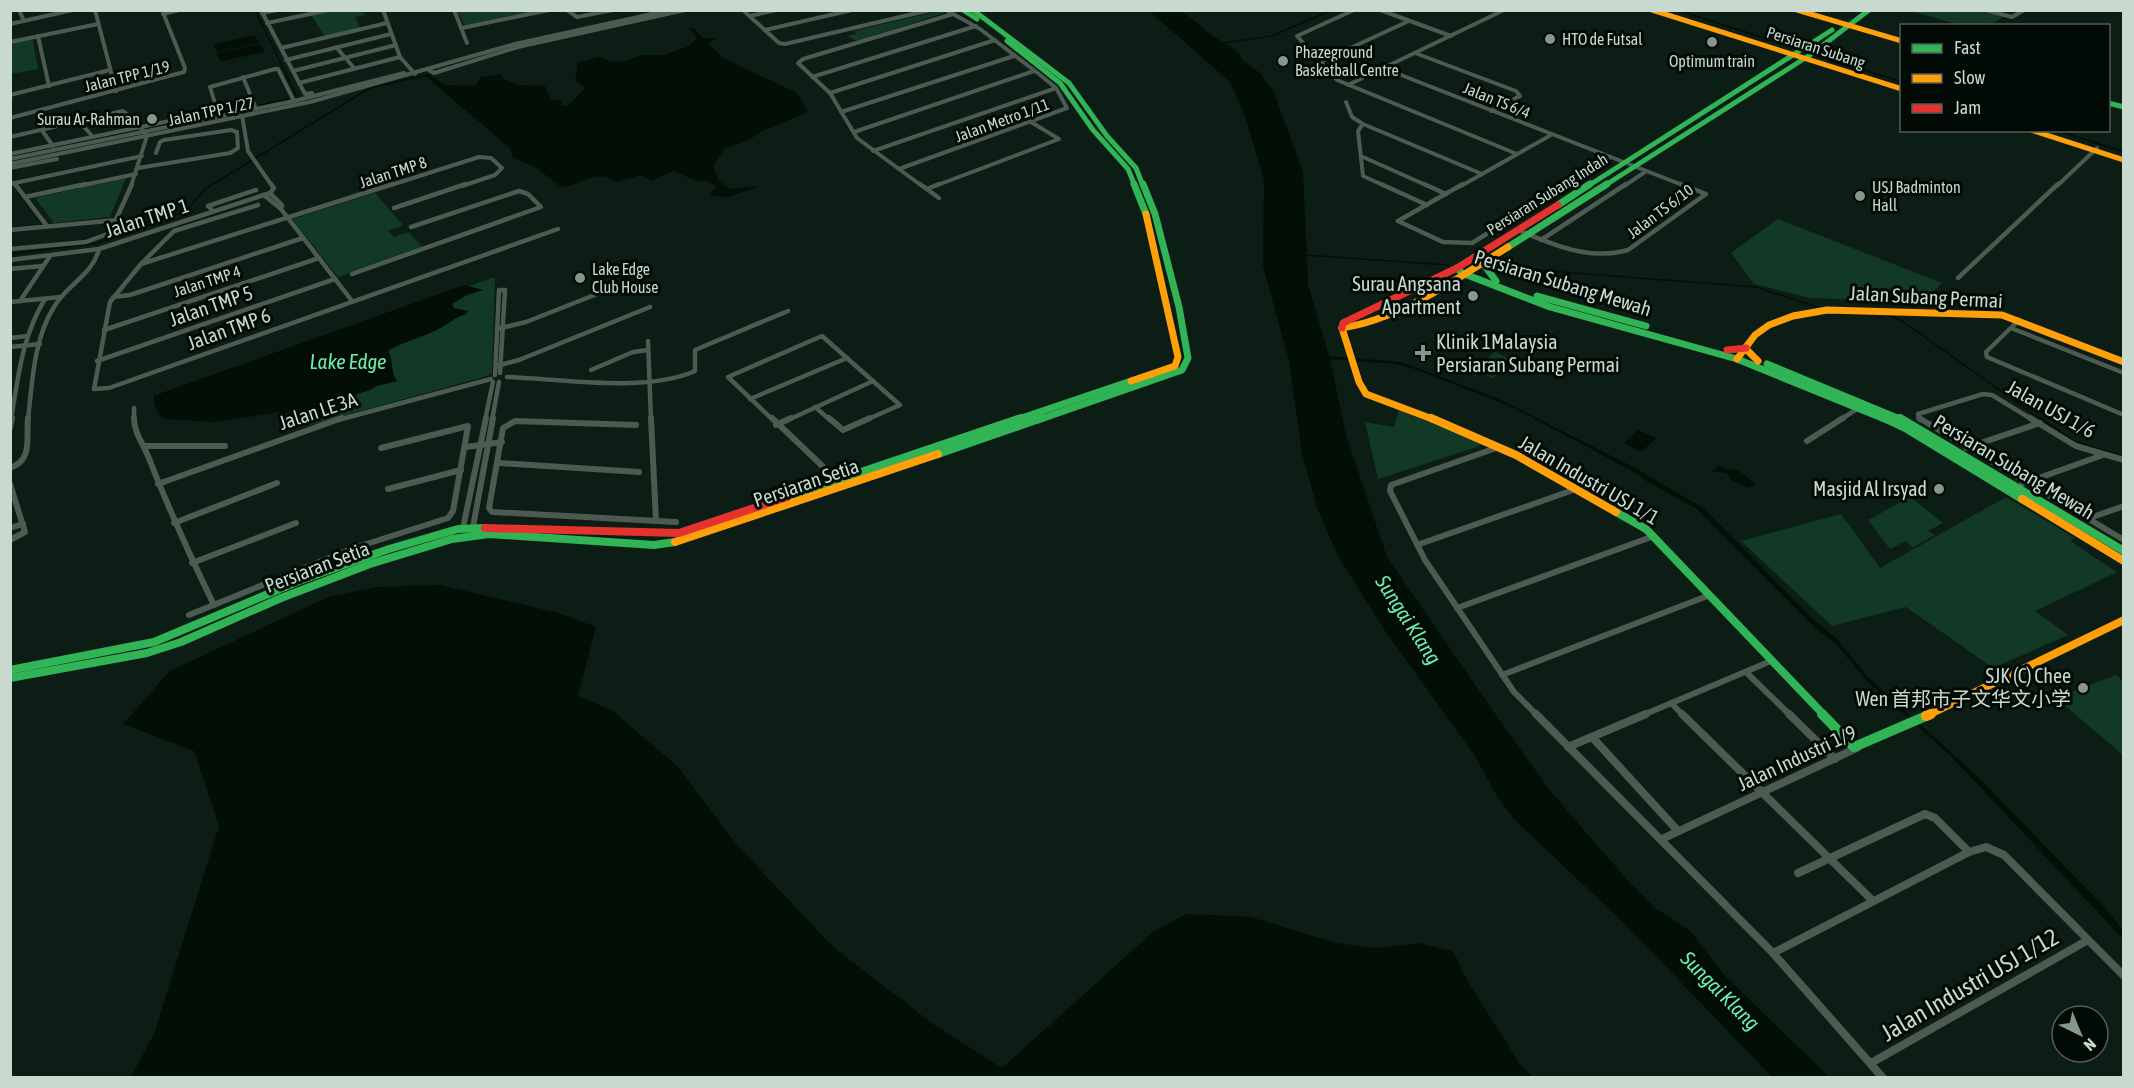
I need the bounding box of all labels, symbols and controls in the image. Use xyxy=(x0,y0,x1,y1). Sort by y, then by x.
street label: Persiaran Subang xyxy=(1764,23,1868,72)
legend xyxy=(1900,24,2110,132)
place label: HTO de Futsal xyxy=(1562,30,1643,48)
marker: HTO de Futsal xyxy=(1543,32,1557,46)
marker: Optimum train xyxy=(1705,35,1719,49)
text: Fast xyxy=(1954,37,1981,58)
place label: Phazeground Basketball Centre xyxy=(1295,43,1399,79)
place label: Optimum train xyxy=(1669,52,1755,71)
marker: Phazeground Basketball Centre xyxy=(1276,54,1290,68)
street label: Jalan TPP 1/19 xyxy=(83,57,171,95)
text: Slow xyxy=(1954,67,1985,88)
street label: Jalan TS 6/4 xyxy=(1461,78,1533,122)
street label: Jalan TPP 1/27 xyxy=(167,93,255,129)
street label: Jalan Metro 1/11 xyxy=(952,95,1052,145)
text: Jam xyxy=(1954,97,1981,118)
place label: Surau Ar-Rahman xyxy=(37,110,140,128)
marker: Surau Ar-Rahman xyxy=(145,112,159,126)
street label: Persiaran Subang Indah xyxy=(1483,149,1611,239)
street label: Jalan TMP 8 xyxy=(357,153,429,191)
place label: USJ Badminton Hall xyxy=(1872,178,1961,214)
street label: Jalan TS 6/10 xyxy=(1623,180,1697,242)
marker: USJ Badminton Hall xyxy=(1853,189,1867,203)
street label: Jalan TMP 1 xyxy=(102,193,192,242)
street label: Persiaran Subang Mewah xyxy=(1472,245,1654,320)
place label: Lake Edge Club House xyxy=(592,260,658,296)
street label: Jalan TMP 4 xyxy=(171,262,243,300)
marker: Lake Edge Club House xyxy=(573,271,587,285)
place label: Surau Angsana Apartment xyxy=(1352,272,1461,318)
street label: Jalan TMP 5 xyxy=(166,281,256,331)
street label: Jalan Subang Permai xyxy=(1849,281,2003,312)
marker: Surau Angsana Apartment xyxy=(1466,289,1480,303)
street label: Jalan TMP 6 xyxy=(184,303,274,354)
place label: Klinik 1Malaysia Persiaran Subang Permai xyxy=(1436,330,1620,376)
marker: Klinik 1Malaysia Persiaran Subang Permai xyxy=(1414,344,1432,362)
water label: Lake Edge xyxy=(309,349,387,373)
street label: Jalan USJ 1/6 xyxy=(2003,375,2100,442)
street label: Jalan LE 3A xyxy=(276,387,360,434)
street label: Persiaran Subang Mewah xyxy=(1930,409,2099,524)
street label: Jalan Industri USJ 1/1 xyxy=(1515,430,1663,529)
street label: Persiaran Setia xyxy=(750,454,862,511)
place label: Masjid Al Irsyad xyxy=(1813,477,1927,500)
marker: Masjid Al Irsyad xyxy=(1932,482,1946,496)
street label: Persiaran Setia xyxy=(261,536,372,597)
water label: Sungai Klang xyxy=(1371,570,1447,669)
place label: SJK (C) Chee Wen 首邦市子文华文小学 xyxy=(1856,664,2071,710)
marker: SJK (C) Chee Wen 首邦市子文华文小学 xyxy=(2076,681,2090,695)
street label: Jalan Industri 1/9 xyxy=(1734,720,1860,795)
street label: Jalan Industri USJ 1/12 xyxy=(1876,923,2063,1046)
water label: Sungai Klang xyxy=(1676,945,1765,1035)
north arrow xyxy=(2050,1004,2110,1064)
text: N xyxy=(2081,1035,2100,1055)

